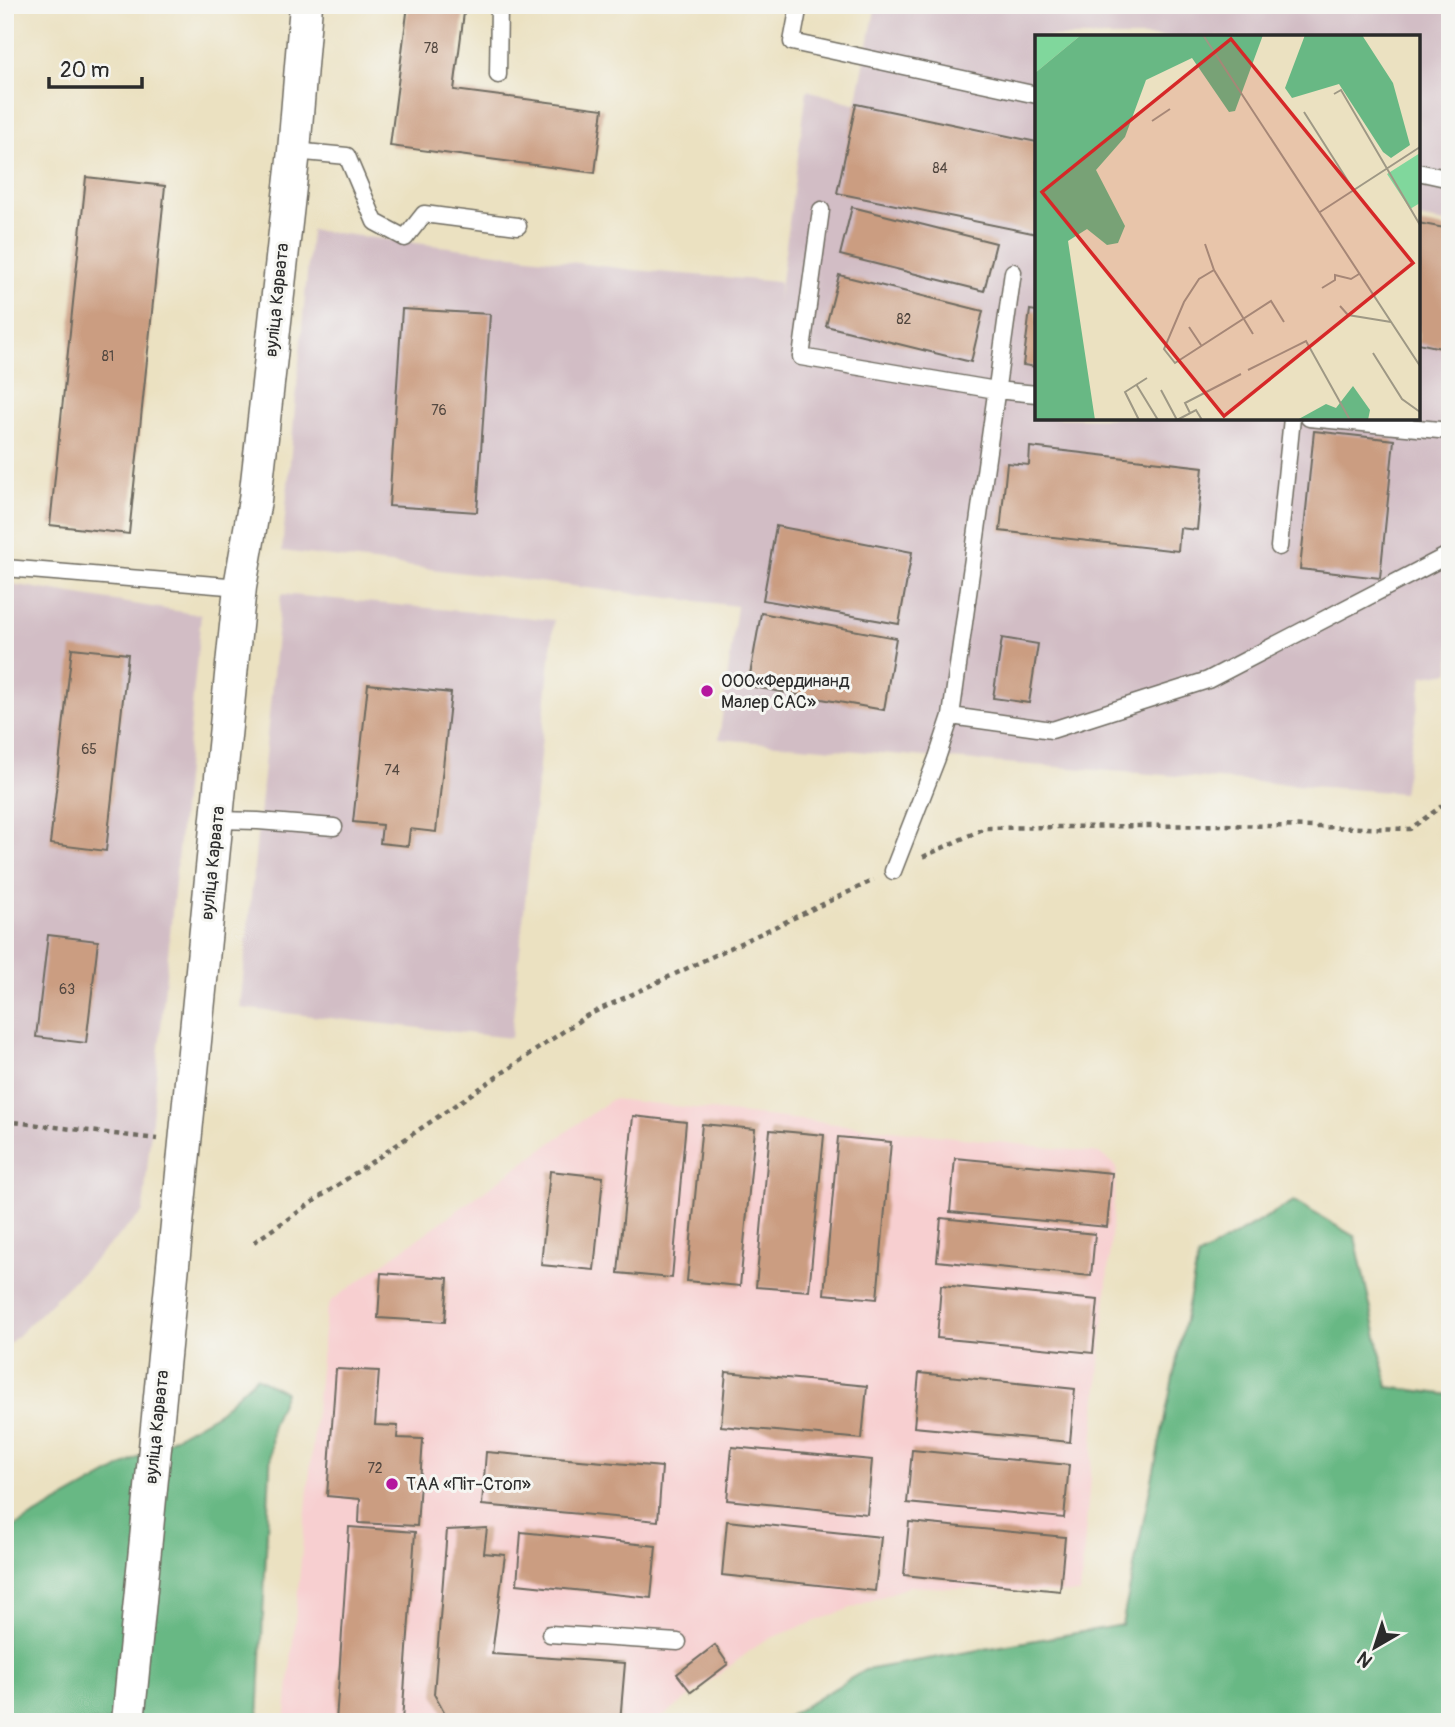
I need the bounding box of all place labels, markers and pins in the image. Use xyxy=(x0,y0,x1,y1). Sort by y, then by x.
place label: ООО«Фердинанд Малер САС» xyxy=(721,670,850,714)
marker: ООО«Фердинанд Малер САС» xyxy=(699,683,715,699)
place label: ТАА «Піт-Стоп» xyxy=(406,1473,531,1496)
marker: ТАА «Піт-Стоп» xyxy=(384,1476,400,1492)

